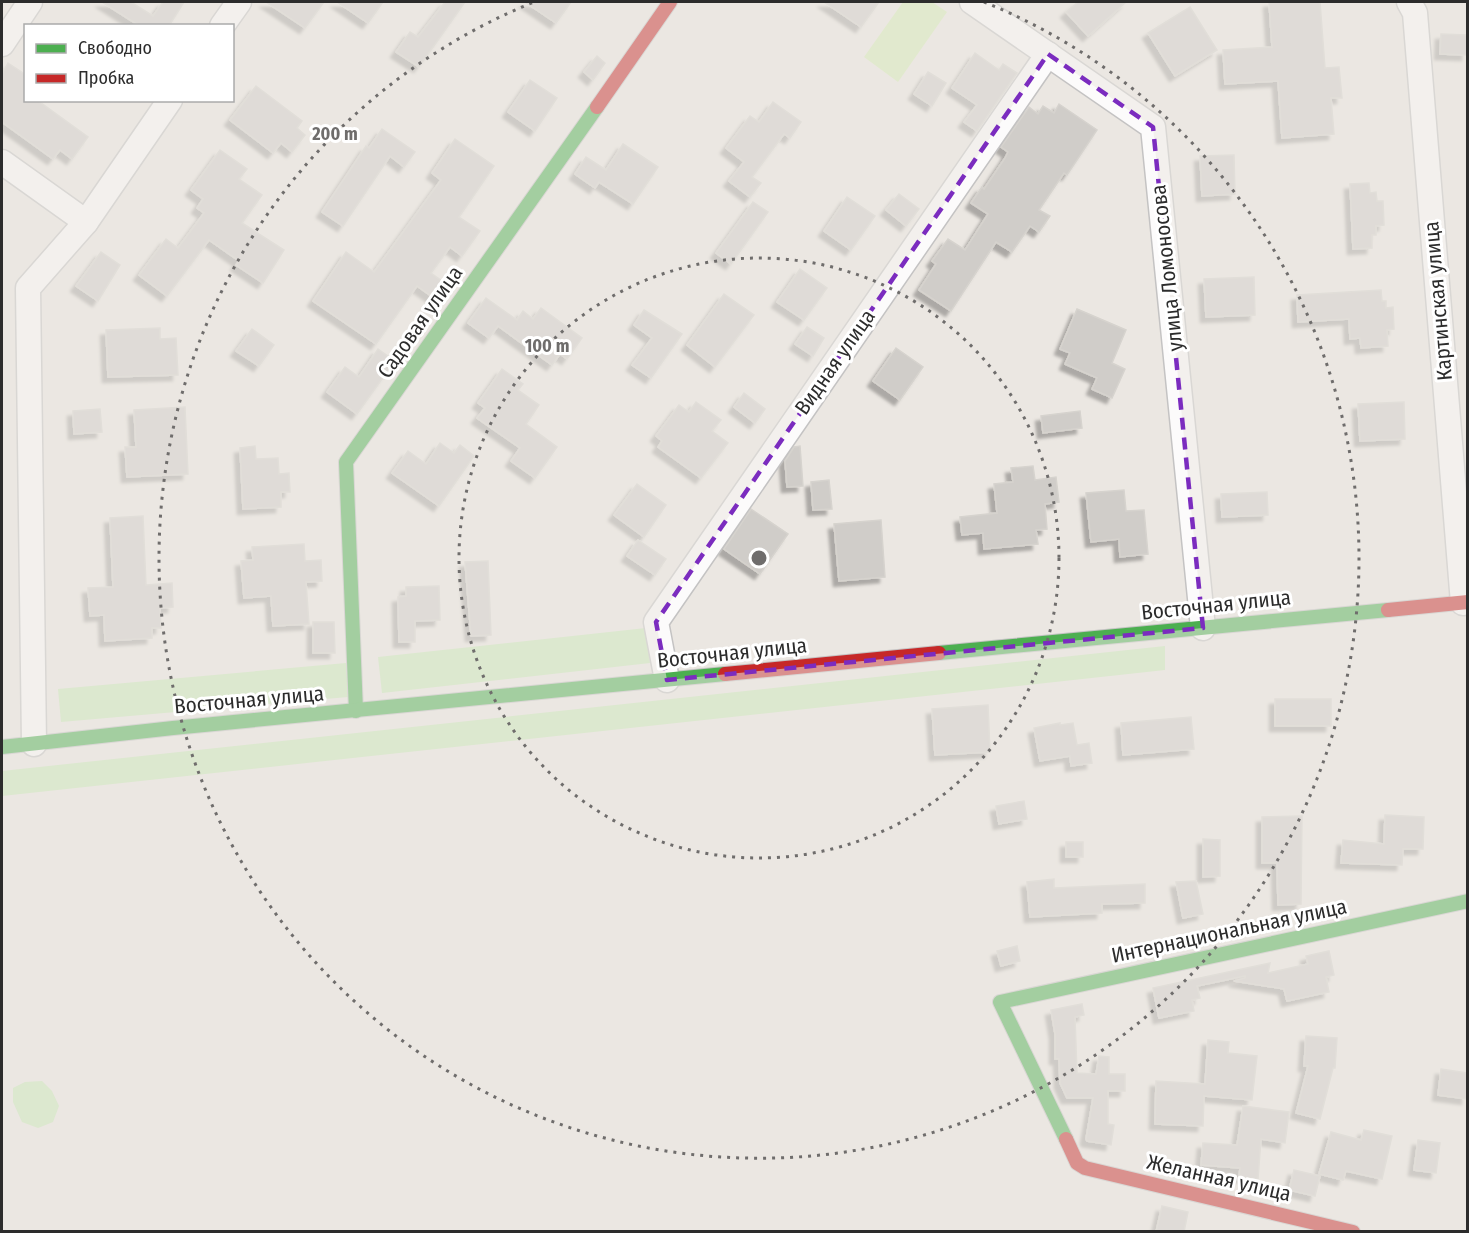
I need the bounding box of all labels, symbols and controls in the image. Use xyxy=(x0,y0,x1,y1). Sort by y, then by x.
legend xyxy=(24,24,234,102)
text: Свободно xyxy=(78,37,152,59)
text: Пробка xyxy=(78,67,134,89)
text: 200 m xyxy=(311,123,358,145)
street label: улица Ломоносова xyxy=(1145,183,1189,353)
street label: Картинская улица xyxy=(1418,220,1458,382)
street label: Садовая улица xyxy=(372,261,468,383)
street label: Видная улица xyxy=(789,304,881,420)
text: 100 m xyxy=(525,335,569,357)
centre of rings xyxy=(749,548,769,568)
street label: Восточная улица xyxy=(1140,584,1292,626)
street label: Восточная улица xyxy=(656,632,808,674)
street label: Восточная улица xyxy=(173,680,325,720)
street label: Интернациональная улица xyxy=(1109,893,1349,969)
street label: Желанная улица xyxy=(1144,1149,1294,1207)

